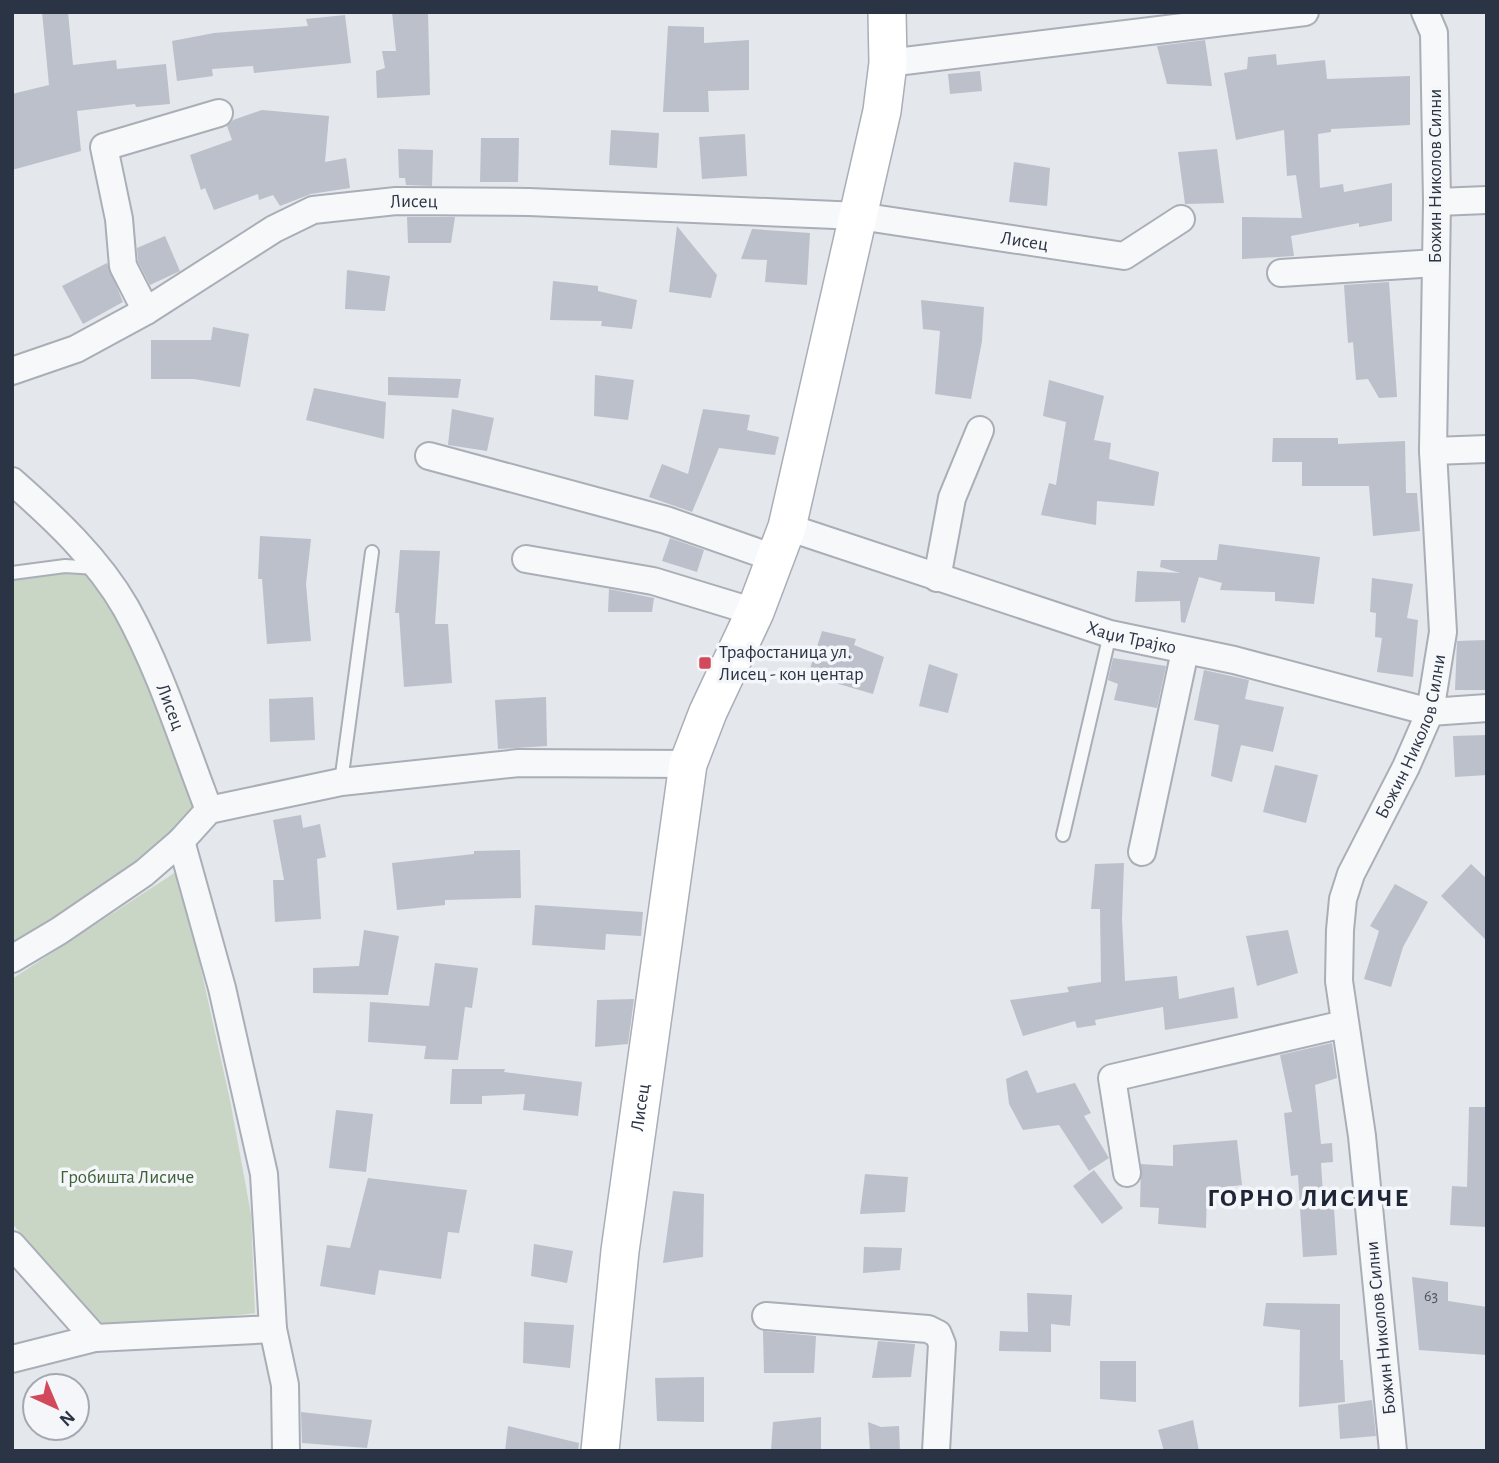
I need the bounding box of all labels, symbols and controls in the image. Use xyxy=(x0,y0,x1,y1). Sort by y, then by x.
street label: Божин Николов Силни xyxy=(1426,89,1445,263)
street label: Лисец xyxy=(389,191,438,211)
street label: Лисец xyxy=(1000,228,1050,254)
street label: Хаџи Трајко xyxy=(1084,617,1178,657)
place label: Трафостаница ул. Лисец - кон центар xyxy=(719,643,864,684)
street label: Божин Николов Силни xyxy=(1372,653,1449,821)
marker: Трафостаница ул. Лисец - кон центар xyxy=(697,655,713,671)
street label: Лисец xyxy=(153,681,188,733)
street label: Лисец xyxy=(627,1082,653,1132)
park label: Гробишта Лисиче xyxy=(60,1168,194,1187)
district label: ГОРНО ЛИСИЧЕ xyxy=(1207,1185,1411,1211)
street label: Божин Николов Силни xyxy=(1362,1240,1400,1416)
house number: 63 xyxy=(1424,1288,1438,1304)
north arrow xyxy=(21,1372,91,1442)
text: N xyxy=(55,1407,78,1430)

